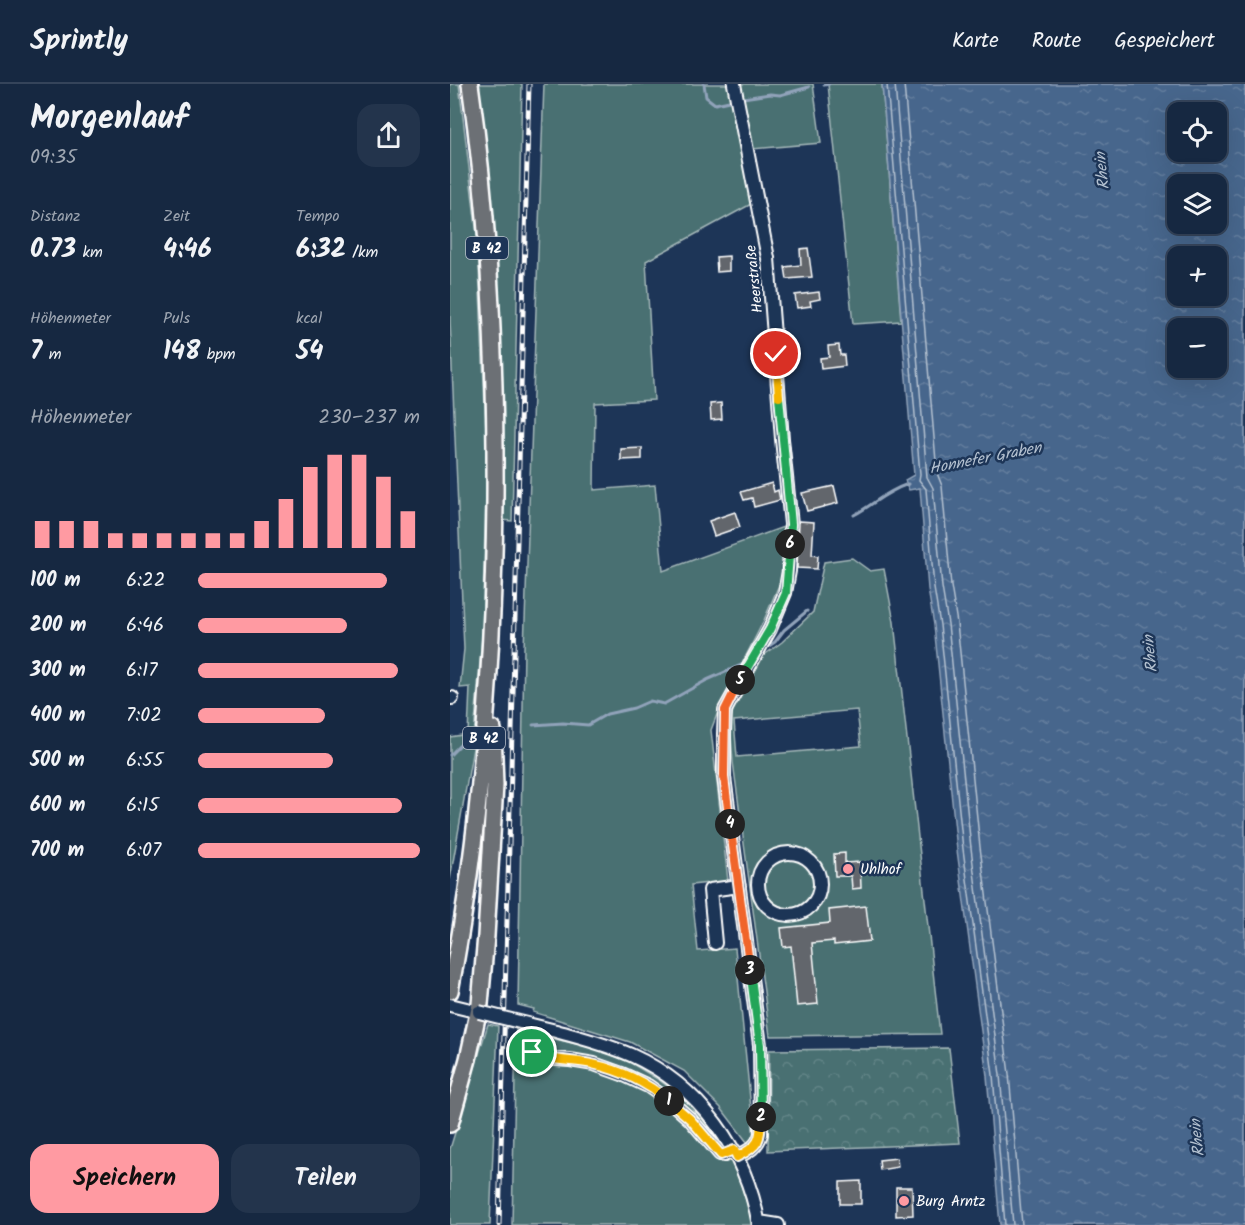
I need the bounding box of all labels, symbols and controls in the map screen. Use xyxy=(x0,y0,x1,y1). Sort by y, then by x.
text: Sprintly xyxy=(30,19,128,64)
text: Karte xyxy=(952,25,999,58)
text: Route xyxy=(1032,25,1081,58)
text: Gespeichert xyxy=(1114,25,1215,58)
text: Morgenlauf xyxy=(30,93,188,146)
map controls xyxy=(1167,102,1227,378)
button: locate xyxy=(1167,102,1227,162)
button: share xyxy=(357,104,420,167)
text: 09:35 xyxy=(30,142,77,174)
water label: Rhein xyxy=(1088,149,1117,191)
button: layers xyxy=(1167,174,1227,234)
text: Distanz xyxy=(30,204,80,229)
text: Zeit xyxy=(163,204,190,229)
text: Tempo xyxy=(296,204,339,229)
text: 0.73 xyxy=(30,229,76,271)
text: 4:46 xyxy=(163,229,212,271)
text: 6:32 xyxy=(296,229,346,271)
road number: B 42 xyxy=(466,237,508,259)
text: km xyxy=(76,240,103,265)
text: /km xyxy=(346,240,378,265)
street label: Heerstraße xyxy=(739,243,770,314)
button: + xyxy=(1167,246,1227,306)
text: Höhenmeter xyxy=(30,306,111,331)
text: Puls xyxy=(163,306,190,331)
text: kcal xyxy=(296,306,322,331)
button: − xyxy=(1167,318,1227,378)
pin xyxy=(750,328,801,379)
text: 7 xyxy=(30,331,42,373)
text: 148 xyxy=(163,331,200,373)
text: 54 xyxy=(296,331,323,373)
icon: check xyxy=(759,337,792,370)
text: m xyxy=(42,342,61,367)
text: bpm xyxy=(200,342,236,367)
text: Höhenmeter xyxy=(30,402,131,434)
text: 230–237 m xyxy=(319,402,420,434)
water label: Honnefer Graben xyxy=(927,435,1045,482)
pin: 6 xyxy=(775,529,805,559)
text: 6 xyxy=(786,531,794,556)
text: 100 m xyxy=(30,565,81,597)
text: 6:22 xyxy=(126,565,165,597)
text: 200 m xyxy=(30,610,86,642)
text: 6:46 xyxy=(126,610,164,642)
water label: Rhein xyxy=(1136,632,1165,674)
text: 300 m xyxy=(30,655,86,687)
text: 6:17 xyxy=(126,655,158,687)
pin: 5 xyxy=(725,665,755,695)
text: 5 xyxy=(736,667,744,692)
text: 400 m xyxy=(30,700,86,732)
text: 7:02 xyxy=(126,700,162,732)
road number: B 42 xyxy=(463,727,505,749)
text: 500 m xyxy=(30,745,85,777)
text: 6:55 xyxy=(126,745,164,777)
text: 600 m xyxy=(30,790,85,822)
text: 6:15 xyxy=(126,790,159,822)
pin: 4 xyxy=(715,809,745,839)
text: 4 xyxy=(726,811,734,836)
text: 700 m xyxy=(30,835,84,867)
text: 6:07 xyxy=(126,835,161,867)
place label: Uhlhof xyxy=(860,858,903,882)
marker: Uhlhof xyxy=(841,862,855,876)
pin: 3 xyxy=(735,955,765,985)
text: 3 xyxy=(746,957,754,982)
pin xyxy=(506,1026,557,1077)
icon: arrive xyxy=(515,1035,548,1068)
pin: 1 xyxy=(654,1086,684,1116)
text: 1 xyxy=(667,1088,671,1113)
pin: 2 xyxy=(746,1102,776,1132)
text: 2 xyxy=(756,1104,766,1129)
water label: Rhein xyxy=(1183,1116,1212,1158)
button: Speichern xyxy=(30,1144,219,1213)
button: Teilen xyxy=(231,1144,420,1213)
place label: Burg Arntz xyxy=(916,1190,986,1214)
marker: Burg Arntz xyxy=(897,1194,911,1208)

